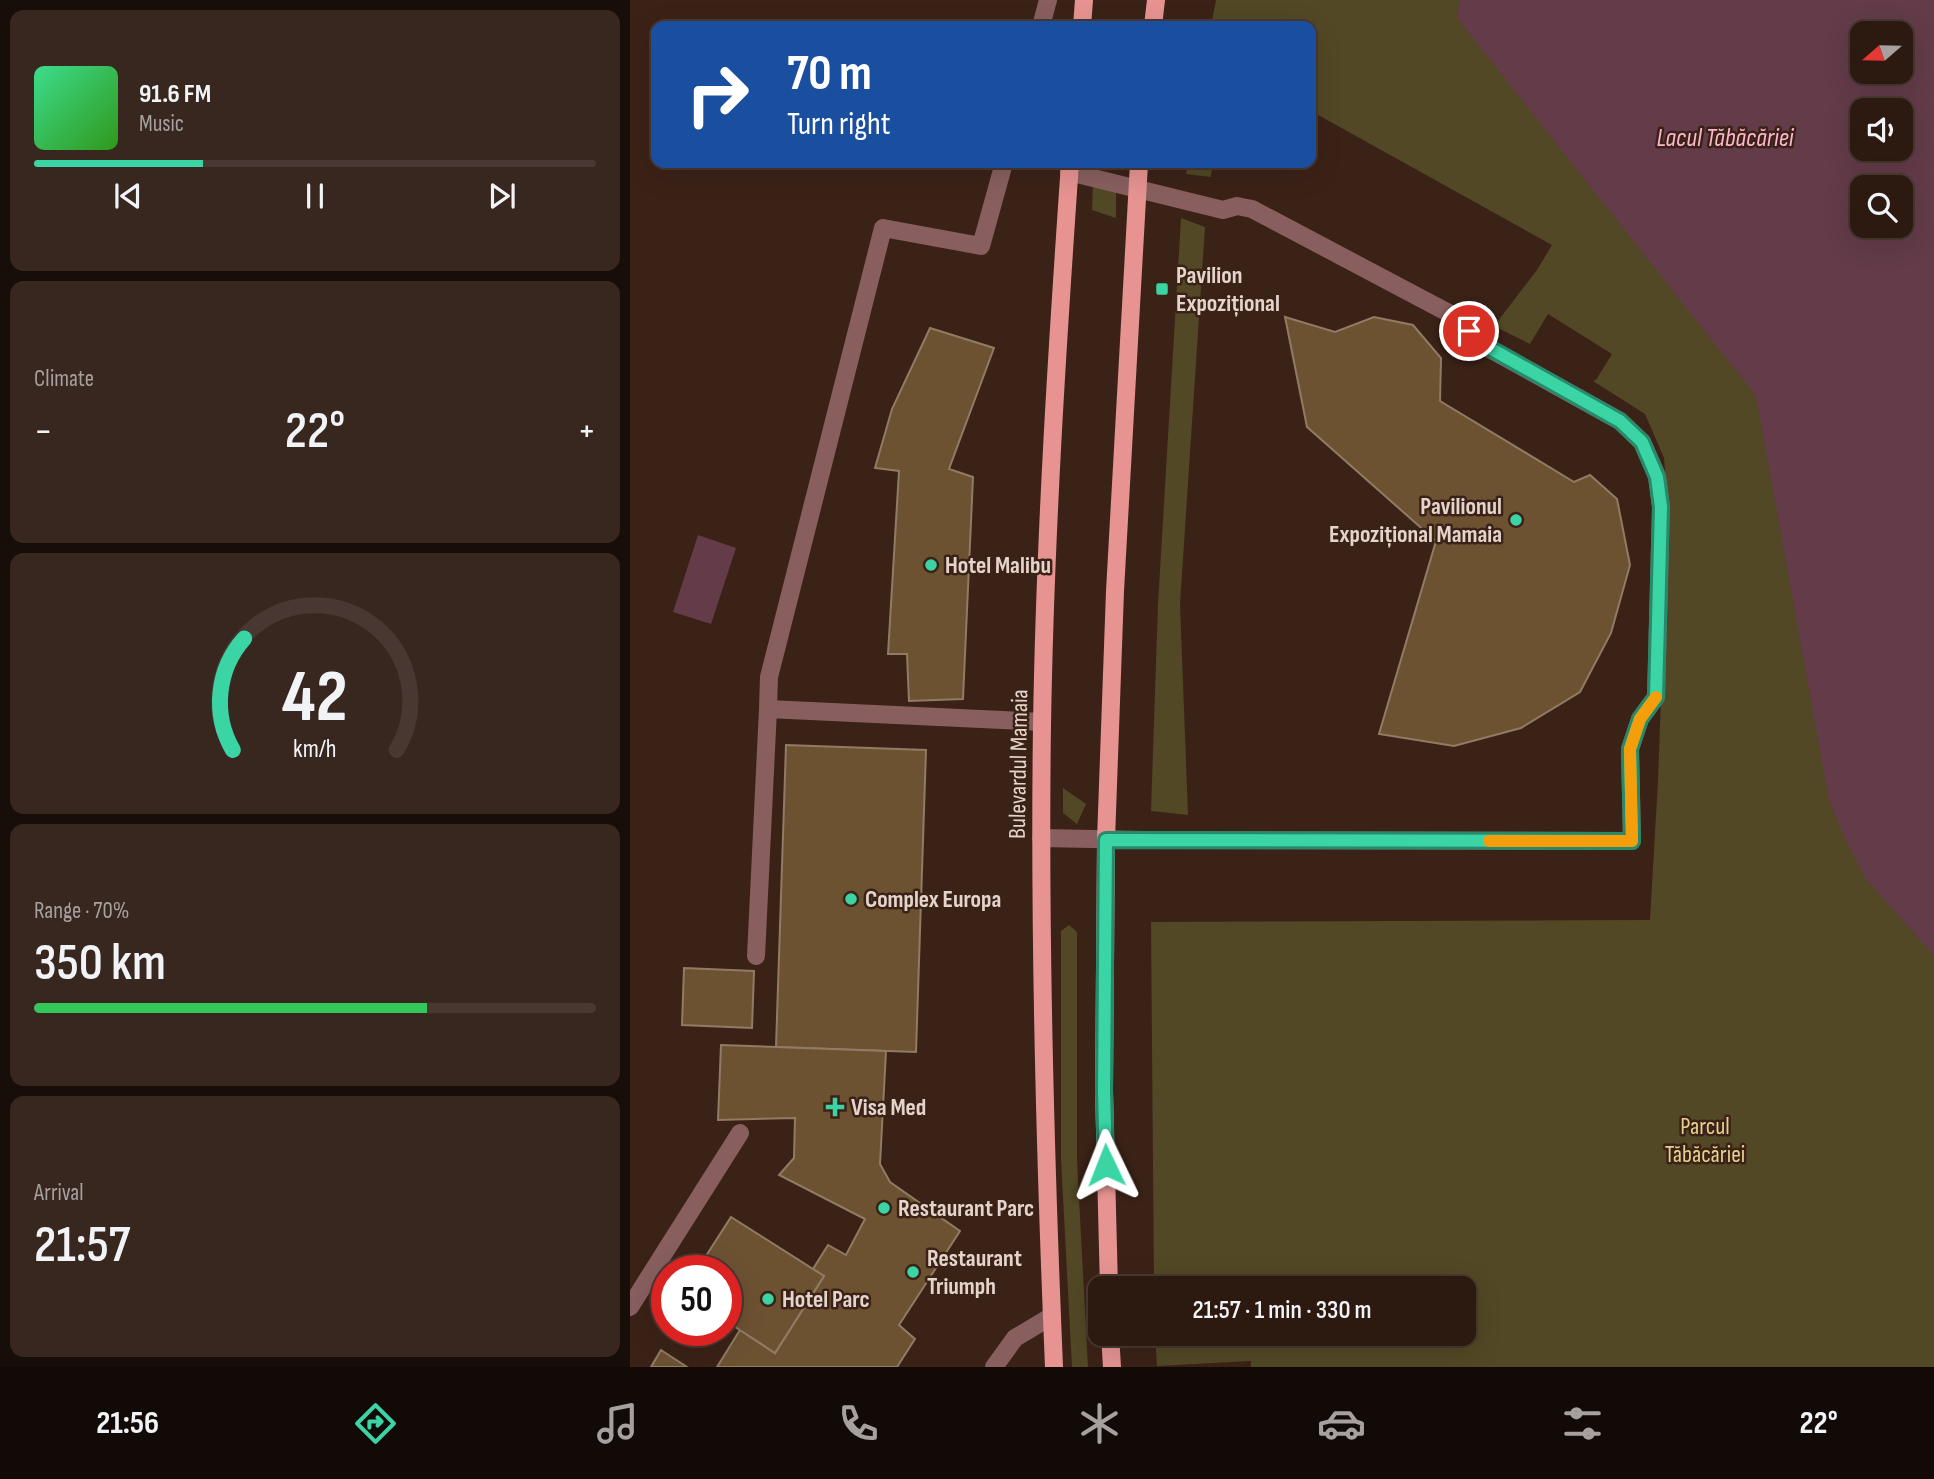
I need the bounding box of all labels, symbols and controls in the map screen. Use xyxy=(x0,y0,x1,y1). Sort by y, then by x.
north arrow xyxy=(1850,21,1913,84)
map controls xyxy=(1850,21,1913,238)
text: 70 m xyxy=(787,45,872,104)
icon: right xyxy=(672,49,763,140)
text: 91.6 FM xyxy=(139,79,211,110)
button: sound xyxy=(1850,98,1913,161)
text: Turn right xyxy=(787,105,891,144)
text: Music xyxy=(139,110,184,138)
water label: Lacul Tăbăcăriei xyxy=(1656,123,1795,154)
button: search xyxy=(1850,175,1913,238)
icon: previous xyxy=(109,177,147,215)
icon: pause xyxy=(296,177,334,215)
icon: next xyxy=(483,177,521,215)
place label: Pavilion Expozițional xyxy=(1176,261,1280,318)
marker: Pavilion Expozițional xyxy=(1154,281,1170,297)
pin xyxy=(1439,301,1499,361)
icon: arrive xyxy=(1450,312,1488,350)
text: Climate xyxy=(34,365,94,393)
text: 22° xyxy=(285,400,345,463)
text: − xyxy=(34,409,53,454)
text: + xyxy=(577,409,596,454)
place label: Pavilionul Expozițional Mamaia xyxy=(1329,492,1502,549)
marker: Pavilionul Expozițional Mamaia xyxy=(1508,512,1524,528)
place label: Hotel Malibu xyxy=(945,551,1051,580)
marker: Hotel Malibu xyxy=(923,557,939,573)
text: 42 xyxy=(282,654,348,742)
street label: Bulevardul Mamaia xyxy=(1003,689,1034,839)
text: km/h xyxy=(293,733,337,764)
place label: Complex Europa xyxy=(865,885,1001,914)
marker: Complex Europa xyxy=(843,891,859,907)
text: Range · 70% xyxy=(34,897,129,925)
text: 350 km xyxy=(34,932,166,995)
place label: Visa Med xyxy=(851,1093,926,1122)
marker: Visa Med xyxy=(825,1097,845,1117)
park label: Parcul Tăbăcăriei xyxy=(1665,1112,1745,1169)
position arrow xyxy=(1069,1128,1143,1202)
text: Arrival xyxy=(34,1179,83,1207)
place label: Restaurant Parc xyxy=(898,1194,1034,1223)
marker: Restaurant Parc xyxy=(876,1200,892,1216)
text: 21:57 xyxy=(34,1214,130,1277)
place label: Restaurant Triumph xyxy=(927,1244,1022,1301)
speed limit sign: 50 xyxy=(651,1255,742,1346)
marker: Restaurant Triumph xyxy=(905,1264,921,1280)
place label: Hotel Parc xyxy=(782,1285,870,1314)
marker: Hotel Parc xyxy=(760,1291,776,1307)
text: 21:57 · 1 min · 330 m xyxy=(1192,1295,1372,1326)
icon: directions xyxy=(351,1399,400,1448)
icon: music xyxy=(593,1399,642,1448)
icon: phone xyxy=(834,1399,883,1448)
icon: climate xyxy=(1075,1399,1124,1448)
icon: car xyxy=(1317,1399,1366,1448)
icon: filters xyxy=(1558,1399,1607,1448)
text: 21:56 xyxy=(96,1404,159,1443)
text: 22° xyxy=(1800,1404,1838,1443)

